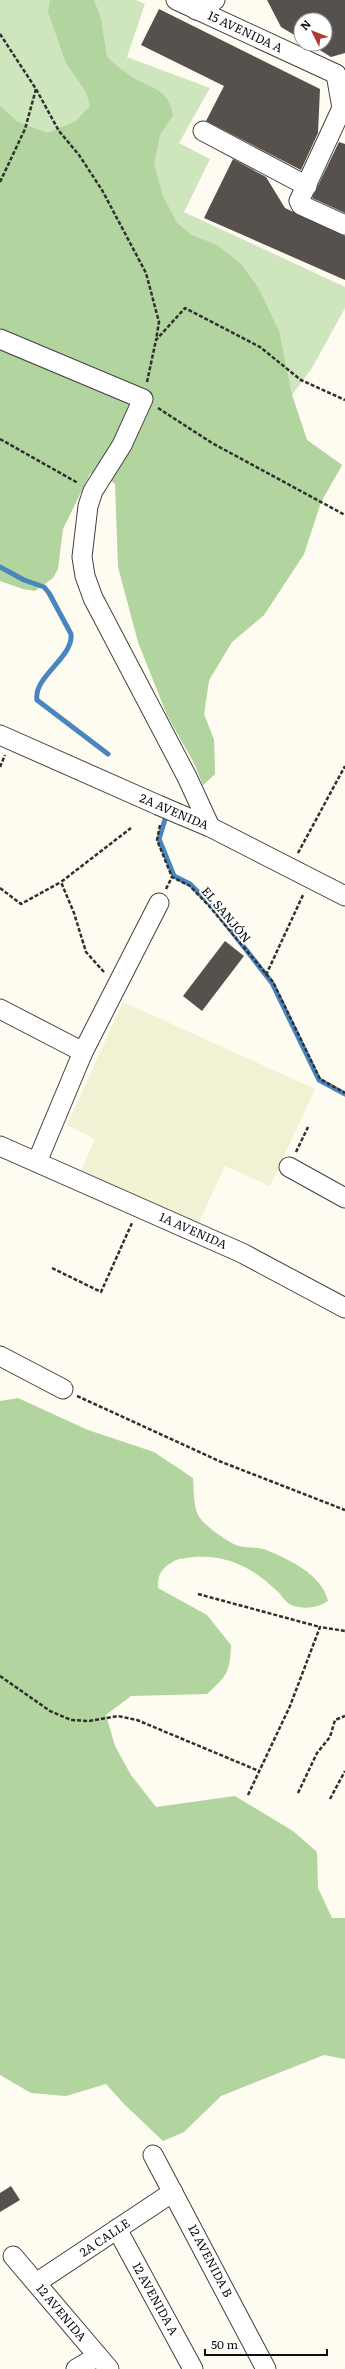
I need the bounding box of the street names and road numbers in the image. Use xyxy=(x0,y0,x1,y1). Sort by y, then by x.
street label: 15 AVENIDA A xyxy=(205,6,286,56)
street label: 2A AVENIDA xyxy=(137,788,212,834)
street label: EL SANJÓN xyxy=(198,882,256,946)
street label: 1A AVENIDA xyxy=(157,1207,230,1253)
street label: 2A CALLE xyxy=(76,2214,133,2261)
street label: 12 AVENIDA B xyxy=(184,2221,238,2300)
street label: 12 AVENIDA A xyxy=(128,2259,183,2338)
street label: 12 AVENIDA xyxy=(32,2280,91,2345)

